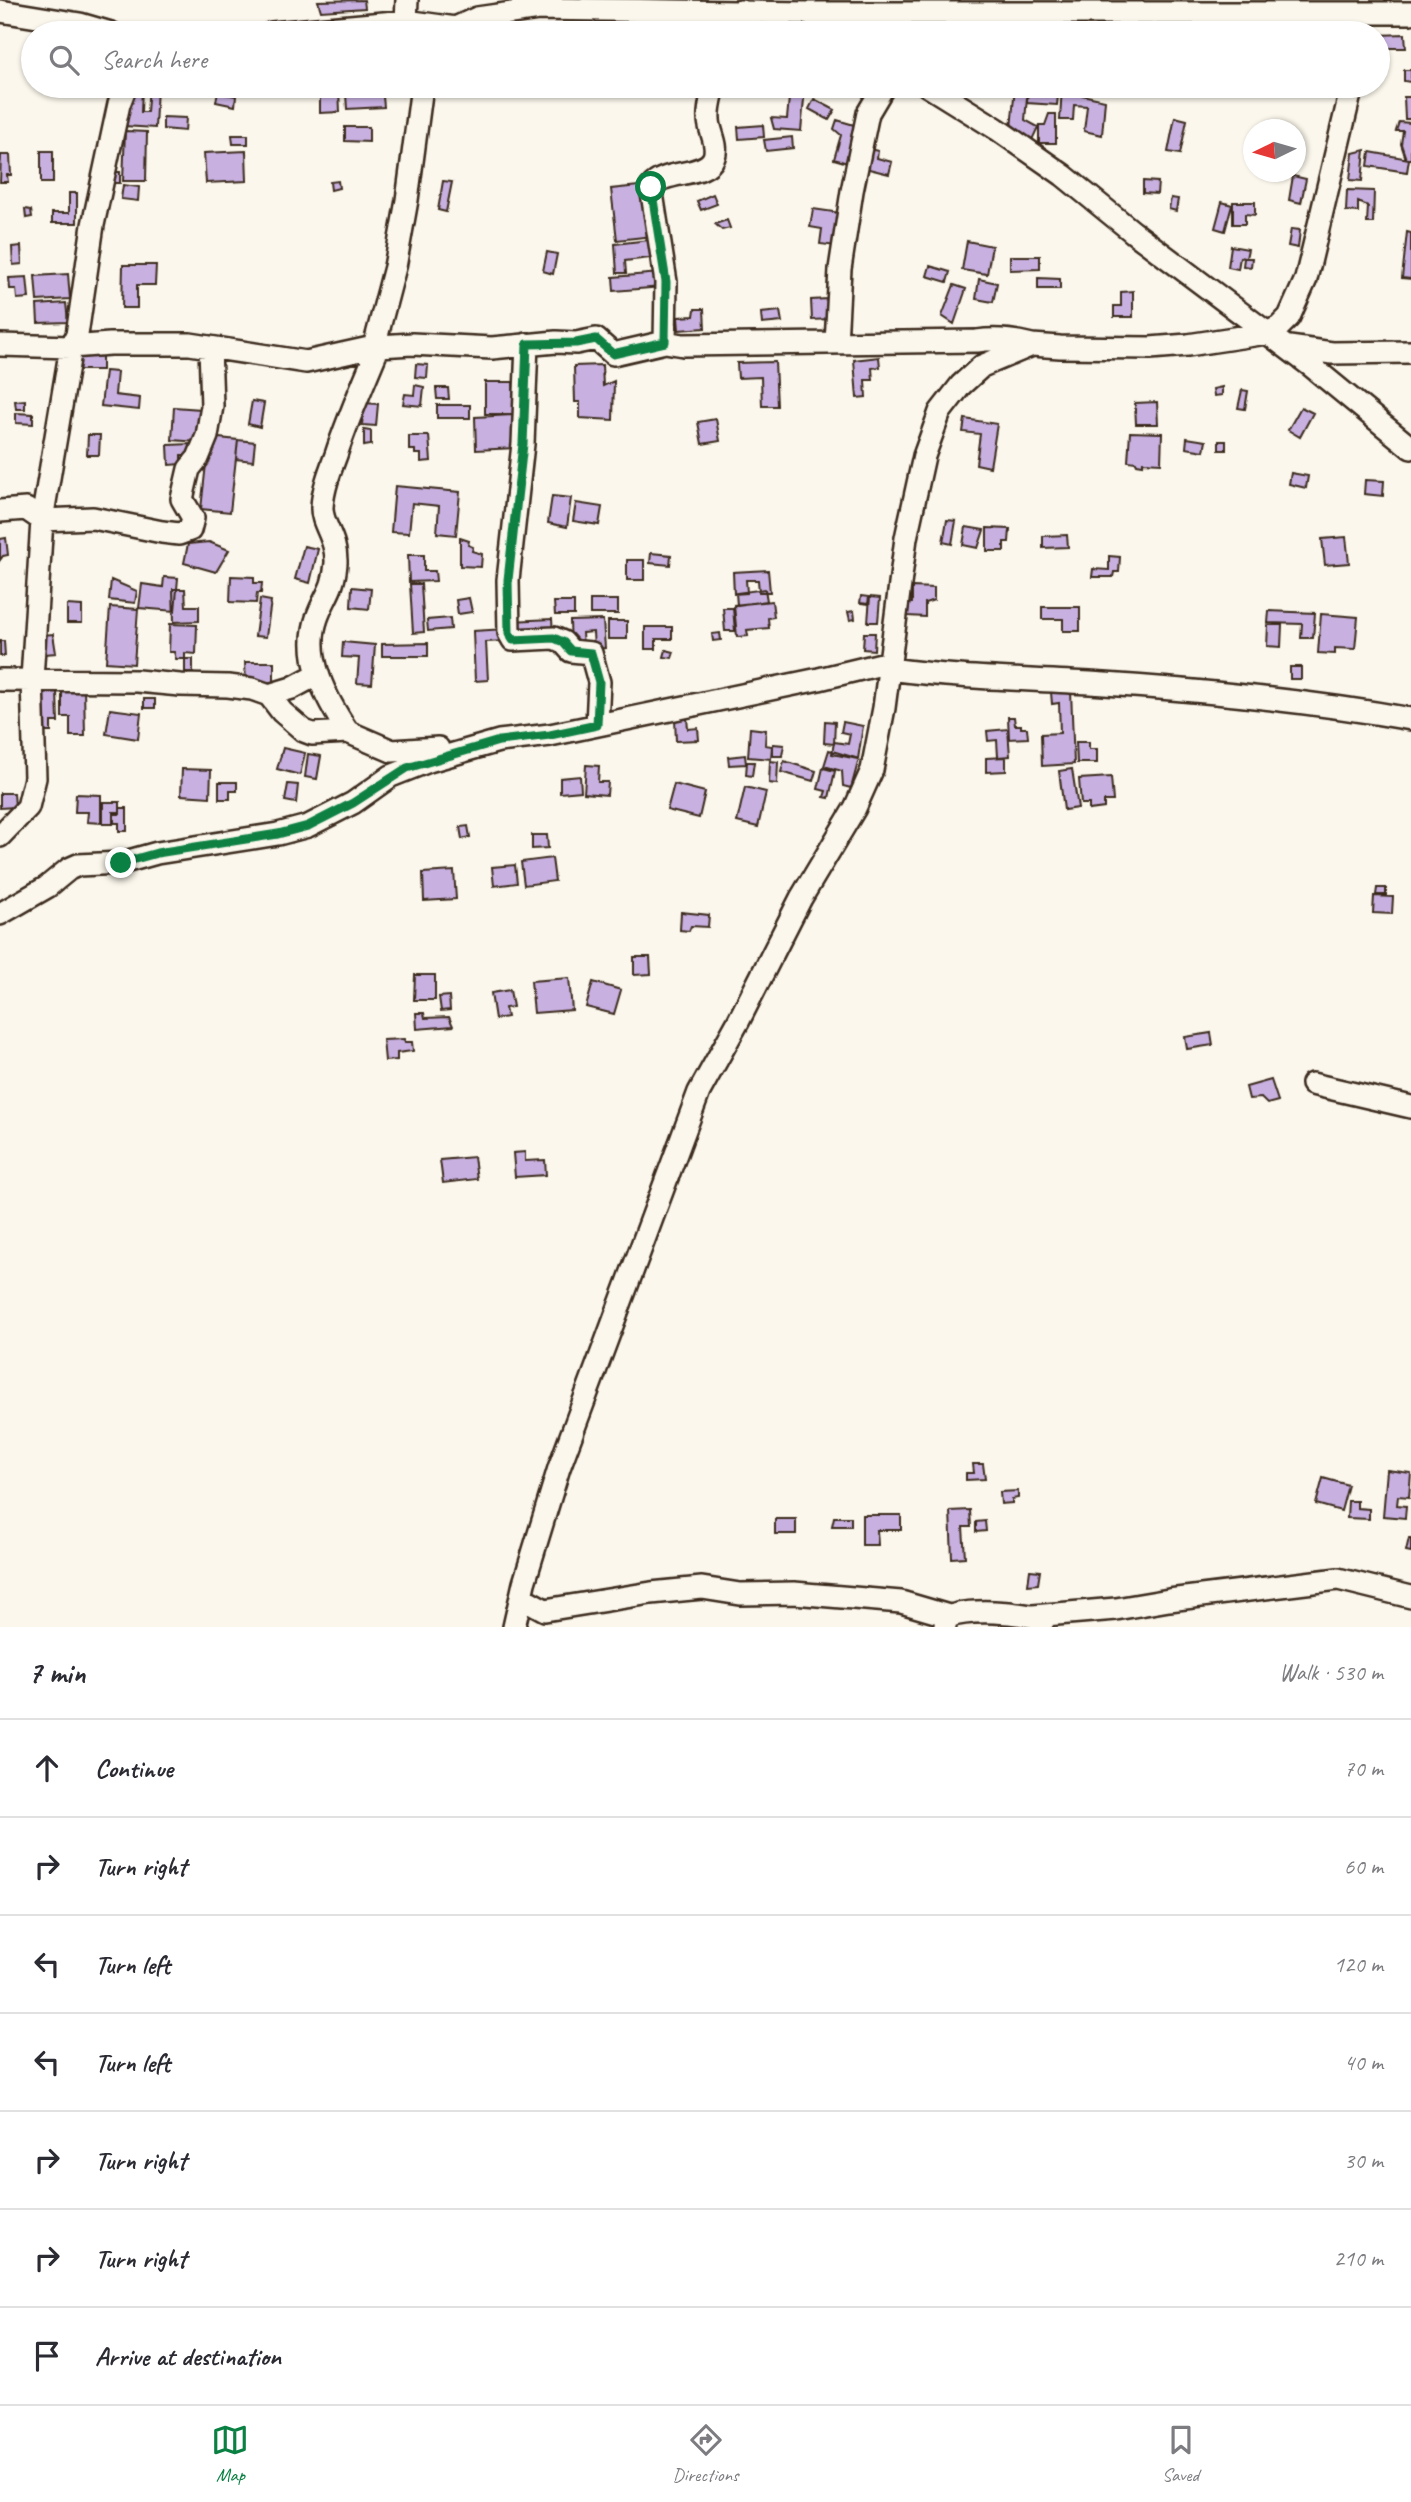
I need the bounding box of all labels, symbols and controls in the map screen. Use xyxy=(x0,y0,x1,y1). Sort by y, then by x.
search box xyxy=(21,21,1390,98)
icon: search xyxy=(45,41,83,79)
text: Search here xyxy=(101,43,207,76)
north arrow xyxy=(1243,119,1306,182)
route start xyxy=(635,171,666,202)
route end xyxy=(105,847,136,878)
text: 7 min xyxy=(28,1654,85,1692)
text: Walk · 530 m xyxy=(1279,1658,1383,1687)
icon: ahead xyxy=(28,1749,66,1787)
text: Continue xyxy=(95,1752,173,1785)
text: 70 m xyxy=(1344,1754,1383,1783)
icon: right xyxy=(28,1847,66,1885)
text: Turn right xyxy=(95,1850,186,1883)
text: 60 m xyxy=(1344,1852,1383,1881)
icon: left xyxy=(28,1945,66,1983)
text: Turn left xyxy=(95,1948,170,1981)
text: 120 m xyxy=(1334,1950,1383,1979)
icon: left xyxy=(28,2043,66,2081)
text: Turn left xyxy=(95,2046,170,2079)
text: 40 m xyxy=(1344,2048,1383,2077)
icon: right xyxy=(28,2141,66,2179)
text: Turn right xyxy=(95,2144,186,2177)
text: 30 m xyxy=(1344,2146,1383,2175)
icon: right xyxy=(28,2239,66,2277)
text: Turn right xyxy=(95,2242,186,2275)
text: 210 m xyxy=(1334,2244,1383,2273)
icon: arrive xyxy=(28,2337,66,2375)
text: Arrive at destination xyxy=(95,2340,281,2373)
tab: Map xyxy=(211,2421,249,2487)
tab: Directions xyxy=(672,2421,739,2487)
tab: Saved xyxy=(1162,2421,1200,2487)

